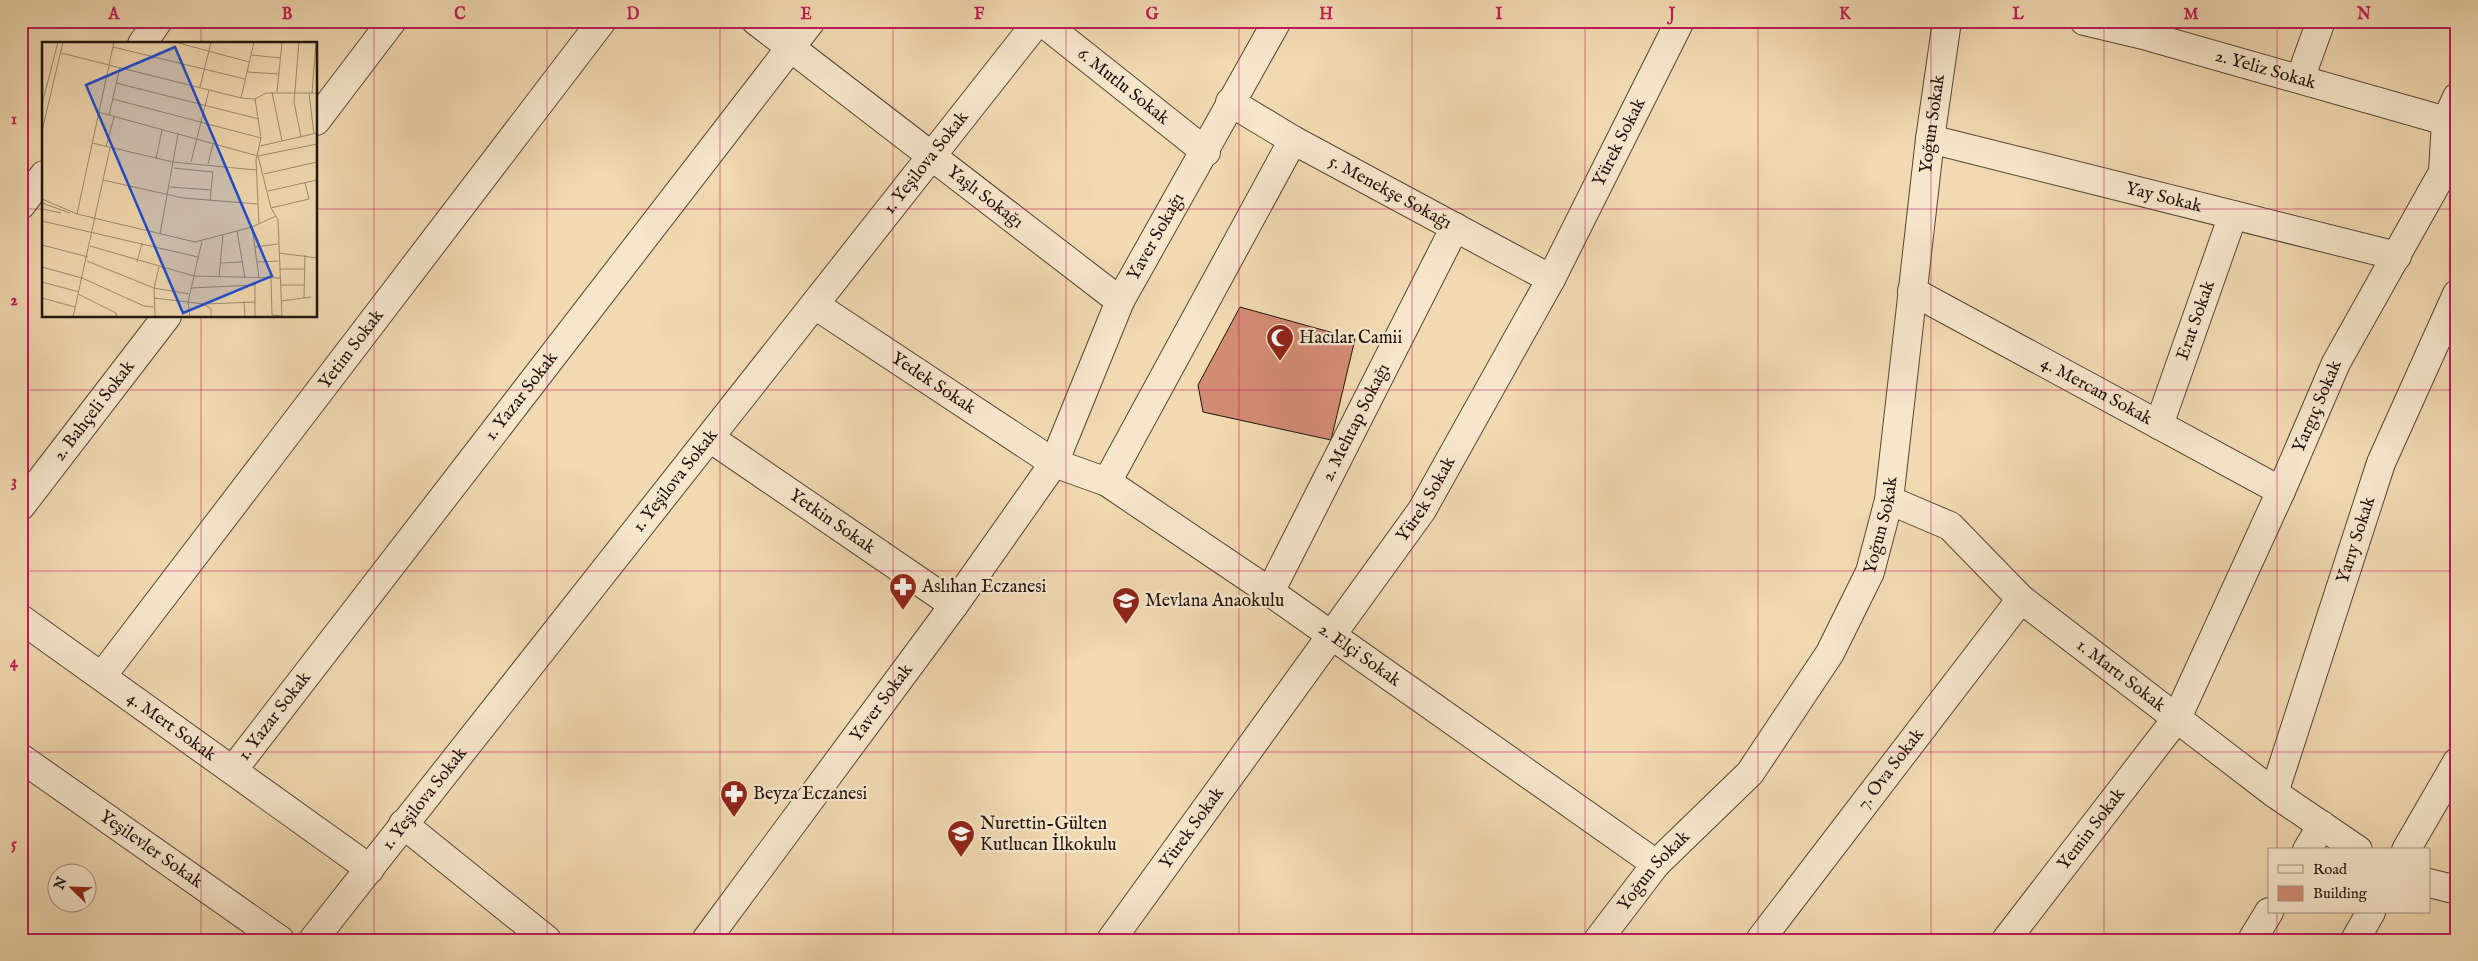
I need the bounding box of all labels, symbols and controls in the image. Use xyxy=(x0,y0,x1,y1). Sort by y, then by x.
text: A xyxy=(108,5,121,25)
text: B xyxy=(282,5,293,25)
text: C xyxy=(454,5,466,25)
text: D xyxy=(627,5,640,25)
text: E xyxy=(800,5,812,25)
text: F xyxy=(974,5,985,25)
text: G xyxy=(1146,5,1159,25)
text: H xyxy=(1319,5,1333,25)
text: I xyxy=(1496,5,1503,25)
text: J xyxy=(1667,5,1676,25)
text: K xyxy=(1839,5,1852,25)
text: L xyxy=(2012,5,2024,25)
text: M xyxy=(2183,5,2199,25)
text: N xyxy=(2356,5,2371,25)
inset map xyxy=(42,42,318,318)
street label: 6. Mutlu Sokak xyxy=(1072,43,1174,130)
street label: 2. Yeliz Sokak xyxy=(2213,44,2319,95)
street label: Yoğun Sokak xyxy=(1915,73,1951,175)
street label: Yürek Sokak xyxy=(1588,94,1651,190)
street label: 1. Yeşilova Sokak xyxy=(878,106,974,219)
text: 1 xyxy=(11,110,17,130)
street label: 5. Menekşe Sokağı xyxy=(1325,150,1456,235)
street label: Yaşlı Sokağı xyxy=(942,161,1028,234)
street label: Yay Sokak xyxy=(2123,177,2205,218)
street label: Yaver Sokağı xyxy=(1122,189,1190,285)
street label: Erat Sokak xyxy=(2171,277,2221,363)
text: 2 xyxy=(10,291,18,311)
street label: Yetim Sokak xyxy=(314,305,389,394)
mosque icon: Hacılar Camii xyxy=(1265,323,1295,362)
place label: Hacılar Camii xyxy=(1299,327,1402,350)
street label: 1. Yazar Sokak xyxy=(480,347,563,446)
street label: Yedek Sokak xyxy=(887,347,980,420)
street label: 4. Mercan Sokak xyxy=(2037,351,2157,431)
street label: 2. Bahçeli Sokak xyxy=(48,356,140,466)
street label: Yargıç Sokak xyxy=(2287,356,2347,456)
street label: 2. Mehtap Sokağı xyxy=(1316,359,1395,485)
street label: 1. Yeşilova Sokak xyxy=(628,424,723,537)
street label: Yürek Sokak xyxy=(1391,452,1461,546)
text: 3 xyxy=(11,472,17,492)
street label: Yoğun Sokak xyxy=(1858,475,1903,577)
street label: Yetkin Sokak xyxy=(785,484,880,559)
street label: Yarıy Sokak xyxy=(2331,493,2381,586)
pharmacy icon: Aslıhan Eczanesi xyxy=(888,572,918,611)
place label: Aslıhan Eczanesi xyxy=(921,576,1047,599)
school or university icon: Mevlana Anaokulu xyxy=(1111,586,1141,625)
place label: Mevlana Anaokulu xyxy=(1145,590,1284,613)
street label: 2. Elçi Sokak xyxy=(1314,618,1406,692)
street label: 1. Martı Sokak xyxy=(2072,634,2171,717)
text: 4 xyxy=(10,653,19,673)
street label: Yaver Sokak xyxy=(845,659,918,747)
street label: 1. Yazar Sokak xyxy=(233,667,316,765)
street label: 4. Mert Sokak xyxy=(122,687,221,767)
street label: 7. Ova Sokak xyxy=(1852,724,1929,815)
street label: 1. Yeşilova Sokak xyxy=(377,742,472,855)
pharmacy icon: Beyza Eczanesi xyxy=(719,779,749,818)
street label: Yürek Sokak xyxy=(1154,782,1230,874)
place label: Beyza Eczanesi xyxy=(753,783,868,806)
street label: Yemin Sokak xyxy=(2053,783,2131,875)
street label: Yeşilevler Sokak xyxy=(95,805,208,894)
place label: Nurettin-Gülten Kutlucan İlkokulu xyxy=(980,813,1117,857)
school or university icon: Nurettin-Gülten Kutlucan İlkokulu xyxy=(946,819,976,858)
street label: Yoğun Sokak xyxy=(1613,826,1695,916)
text: 5 xyxy=(11,835,17,855)
legend xyxy=(2268,848,2430,914)
text: Road xyxy=(2313,860,2348,879)
north arrow xyxy=(48,864,98,914)
text: N xyxy=(50,874,72,893)
text: Building xyxy=(2313,884,2368,903)

